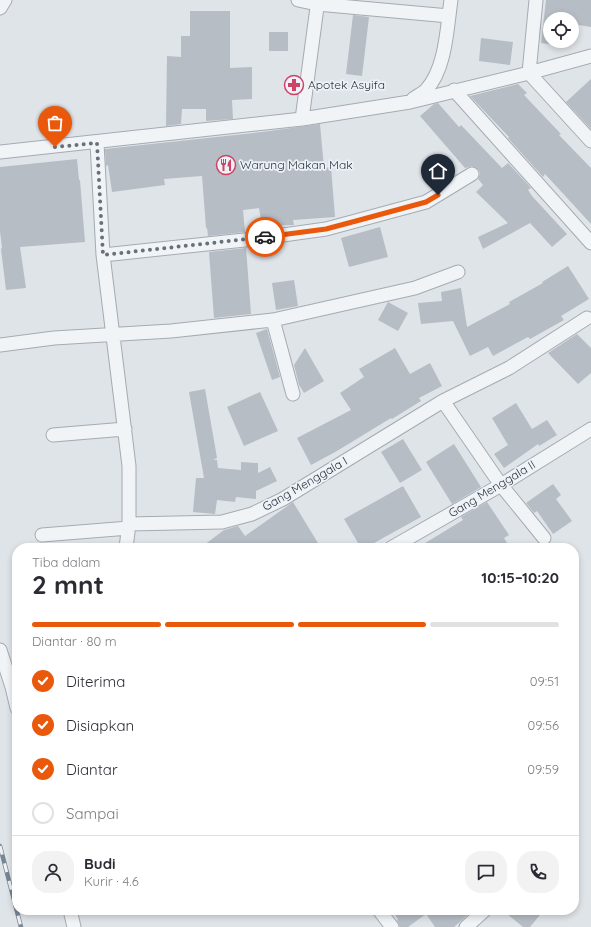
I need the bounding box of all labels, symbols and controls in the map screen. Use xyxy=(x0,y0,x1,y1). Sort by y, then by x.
map controls xyxy=(543,12,579,48)
button: locate xyxy=(543,12,579,48)
pharmacy icon: Apotek Asyifa xyxy=(283,74,305,96)
place label: Apotek Asyifa xyxy=(308,77,385,92)
pin xyxy=(38,106,72,147)
icon: bag xyxy=(44,112,66,134)
restaurant icon: Warung Makan Mak xyxy=(215,154,237,176)
pin xyxy=(421,154,455,195)
place label: Warung Makan Mak xyxy=(240,157,353,172)
icon: home xyxy=(427,160,449,182)
courier xyxy=(245,217,285,257)
icon: car xyxy=(254,226,276,248)
street label: Gang Menggala I xyxy=(260,453,350,514)
street label: Gang Menggala II xyxy=(446,457,538,520)
text: Tiba dalam xyxy=(32,554,100,570)
text: 2 mnt xyxy=(32,568,104,601)
text: 10:15–10:20 xyxy=(481,568,559,587)
text: Diantar · 80 m xyxy=(32,633,117,649)
icon: check xyxy=(32,670,54,692)
text: Diterima xyxy=(66,672,125,691)
text: 09:51 xyxy=(530,673,559,689)
icon: check xyxy=(32,714,54,736)
text: Disiapkan xyxy=(66,716,134,735)
text: 09:56 xyxy=(528,717,559,733)
icon: check xyxy=(32,758,54,780)
text: Diantar xyxy=(66,760,118,779)
text: 09:59 xyxy=(527,761,559,777)
text: Sampai xyxy=(66,804,119,823)
button: person xyxy=(32,851,74,893)
button: chat xyxy=(465,851,507,893)
button: phone xyxy=(517,851,559,893)
text: Budi xyxy=(84,854,116,873)
text: Kurir · 4.6 xyxy=(84,873,139,889)

